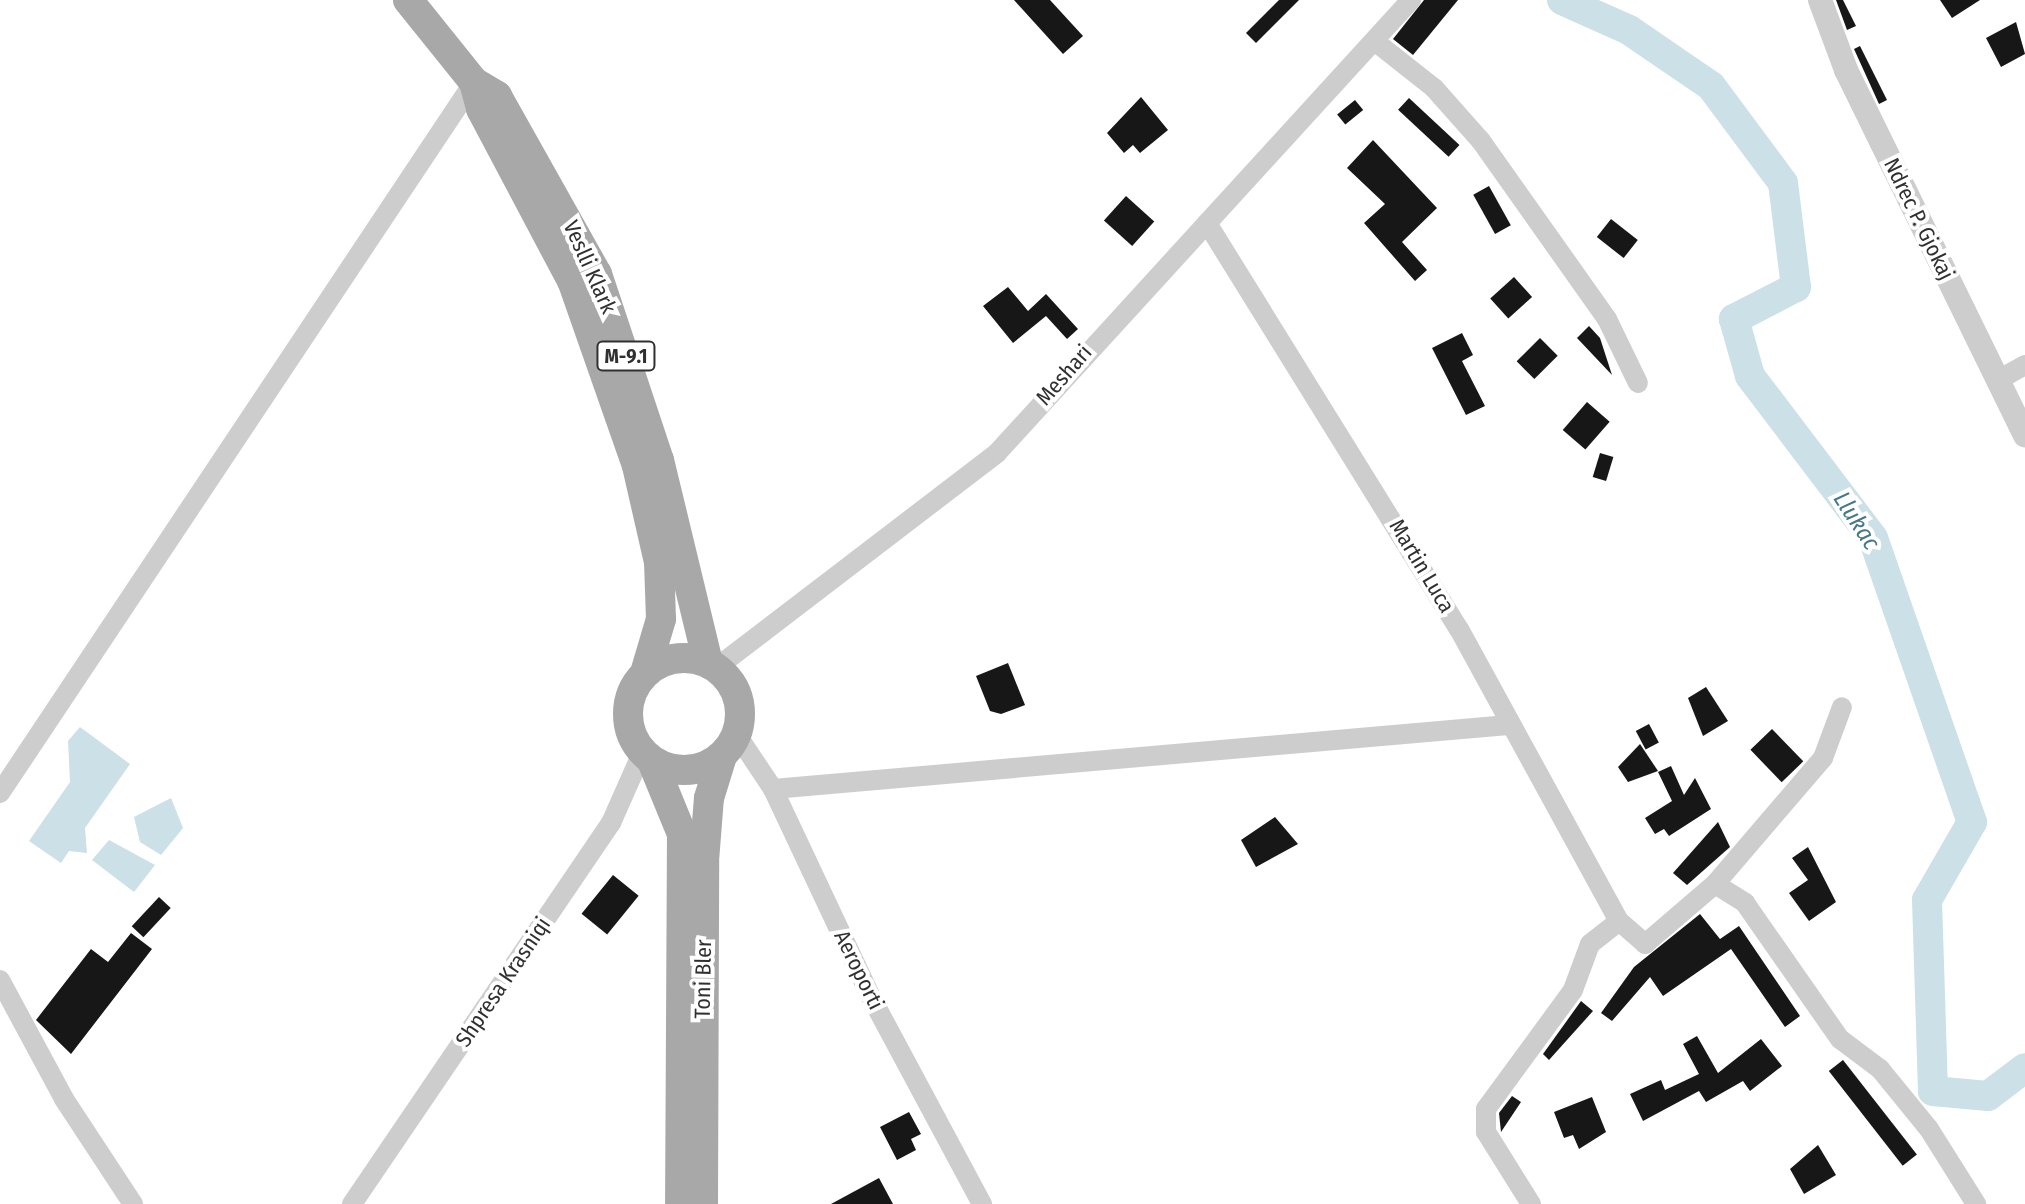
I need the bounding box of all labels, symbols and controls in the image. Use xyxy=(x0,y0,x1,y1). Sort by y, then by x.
street label: Ndrec P. Gjokaj xyxy=(1878,154,1960,284)
street label: Veslli Klark xyxy=(558,216,622,318)
street label: Meshari xyxy=(1031,339,1097,411)
road number: M-9.1 xyxy=(596,340,656,372)
water label: Llukac xyxy=(1827,486,1885,556)
street label: Martin Luca xyxy=(1384,514,1460,618)
street label: Shpresa Krasniqi xyxy=(450,912,556,1052)
street label: Aeroporti xyxy=(829,926,889,1014)
street label: Toni Bler xyxy=(689,939,717,1019)

